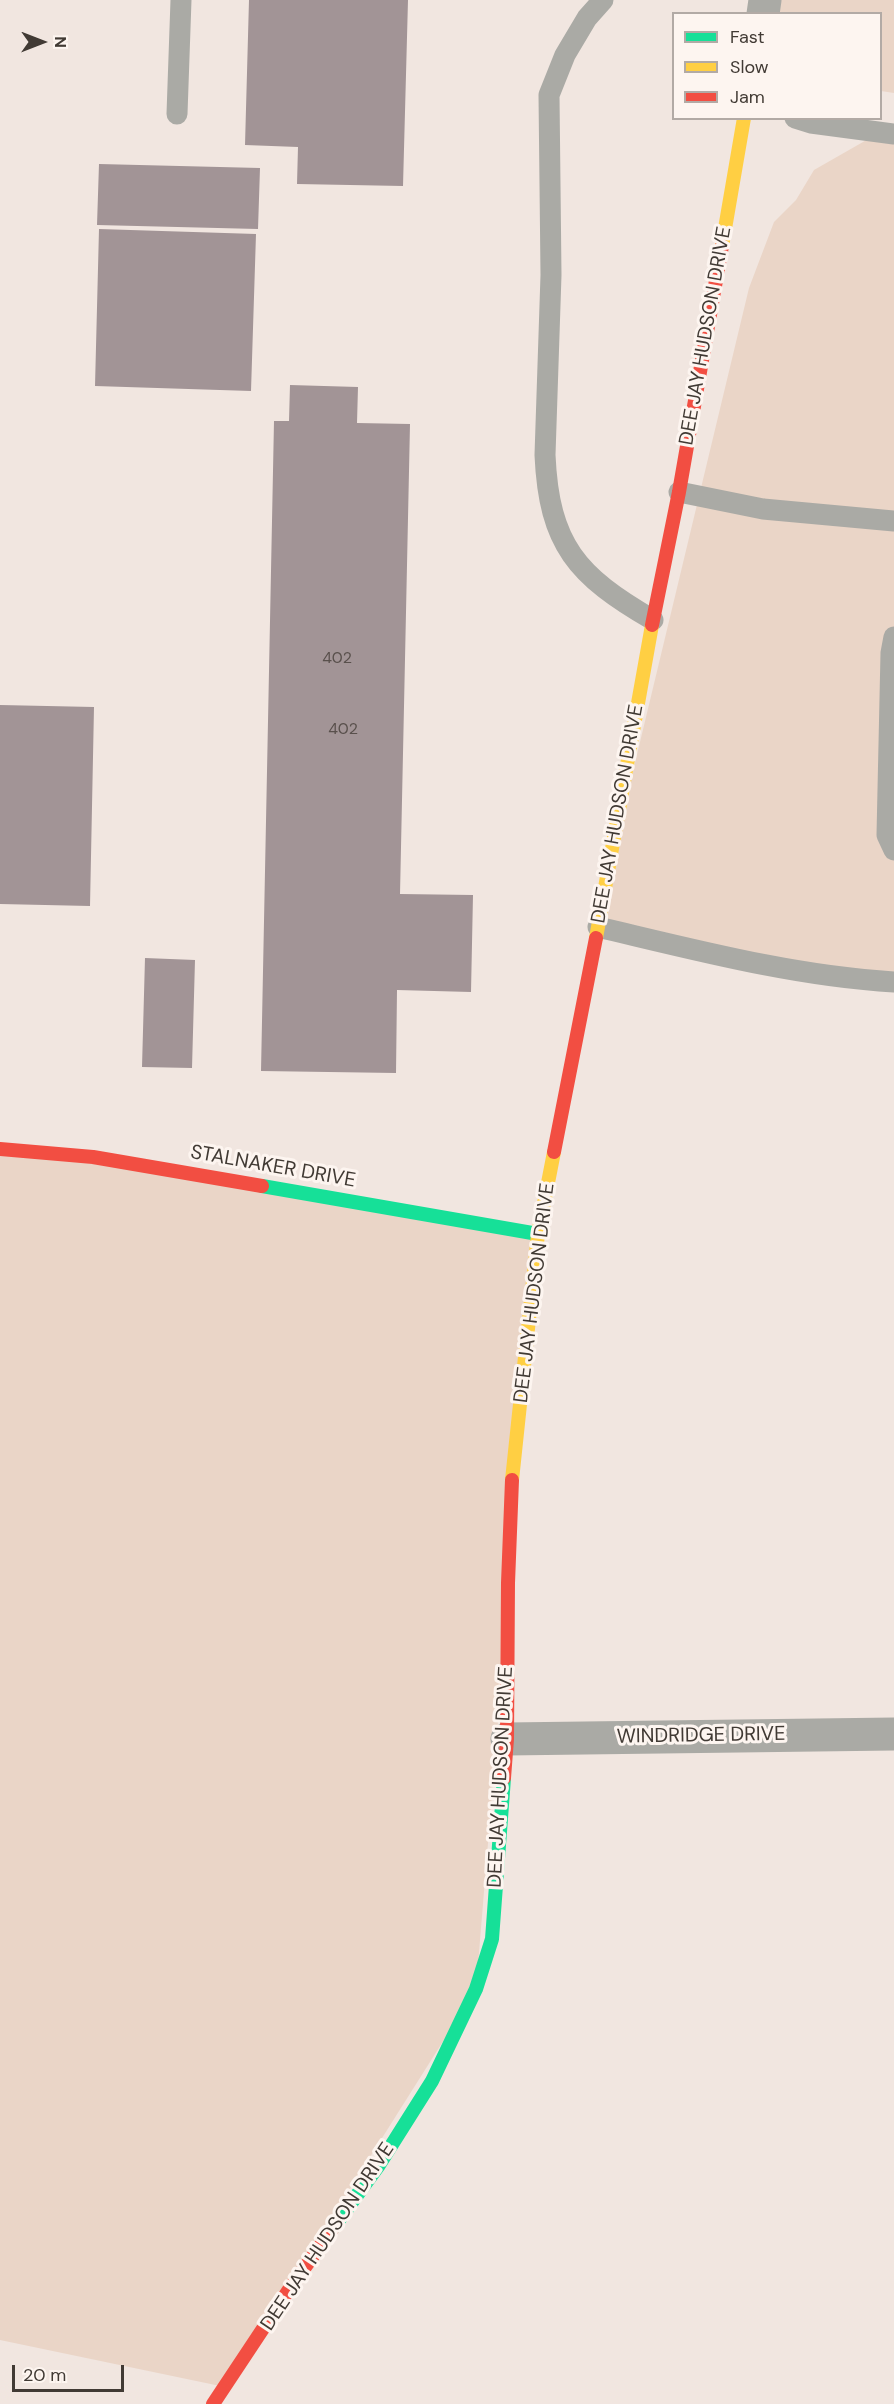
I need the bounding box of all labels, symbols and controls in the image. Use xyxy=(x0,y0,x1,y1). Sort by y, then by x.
north arrow xyxy=(12,12,72,72)
legend xyxy=(672,12,882,120)
text: Fast xyxy=(730,25,765,49)
text: N xyxy=(50,36,71,48)
text: Slow xyxy=(730,55,769,79)
text: Jam xyxy=(730,85,765,109)
street label: DEE JAY HUDSON DRIVE xyxy=(675,225,737,447)
house number: 402 xyxy=(322,649,352,669)
street label: DEE JAY HUDSON DRIVE xyxy=(587,703,649,925)
house number: 402 xyxy=(328,720,358,740)
street label: STALNAKER DRIVE xyxy=(189,1141,357,1193)
street label: DEE JAY HUDSON DRIVE xyxy=(510,1182,560,1404)
street label: DEE JAY HUDSON DRIVE xyxy=(483,1666,519,1888)
street label: WINDRIDGE DRIVE xyxy=(616,1723,786,1749)
street label: DEE JAY HUDSON DRIVE xyxy=(256,2138,400,2336)
scale bar xyxy=(15,2353,128,2391)
text: 20 m xyxy=(23,2363,66,2387)

